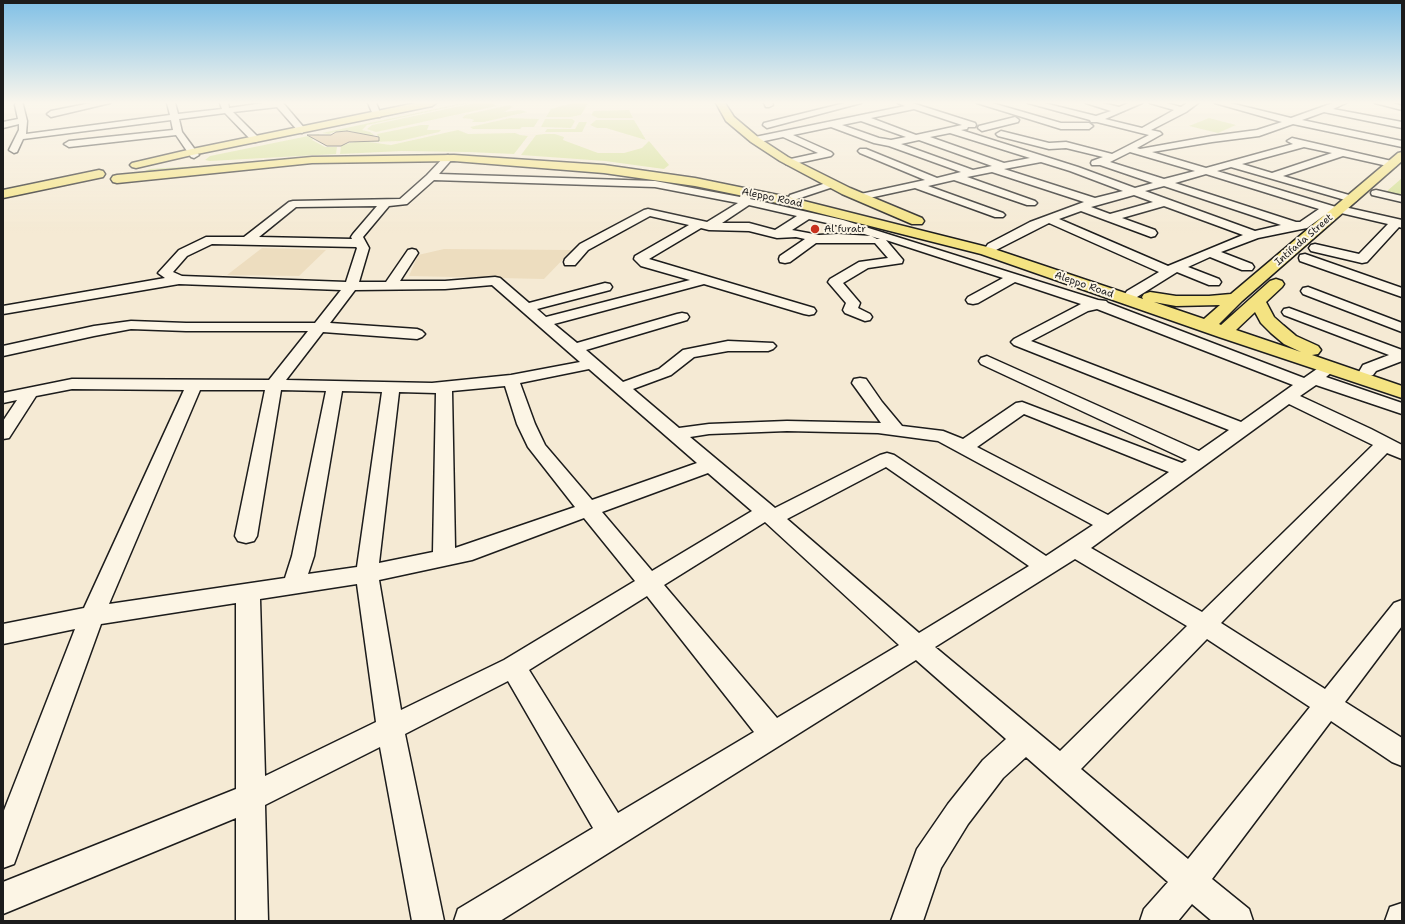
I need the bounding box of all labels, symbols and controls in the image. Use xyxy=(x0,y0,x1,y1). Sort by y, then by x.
street label: Aleppo Road xyxy=(741,186,803,210)
street label: Intifada Street xyxy=(1273,212,1335,268)
marker: Al furatr xyxy=(809,223,821,235)
place label: Al furatr xyxy=(824,223,866,235)
street label: Aleppo Road xyxy=(1053,269,1115,301)

